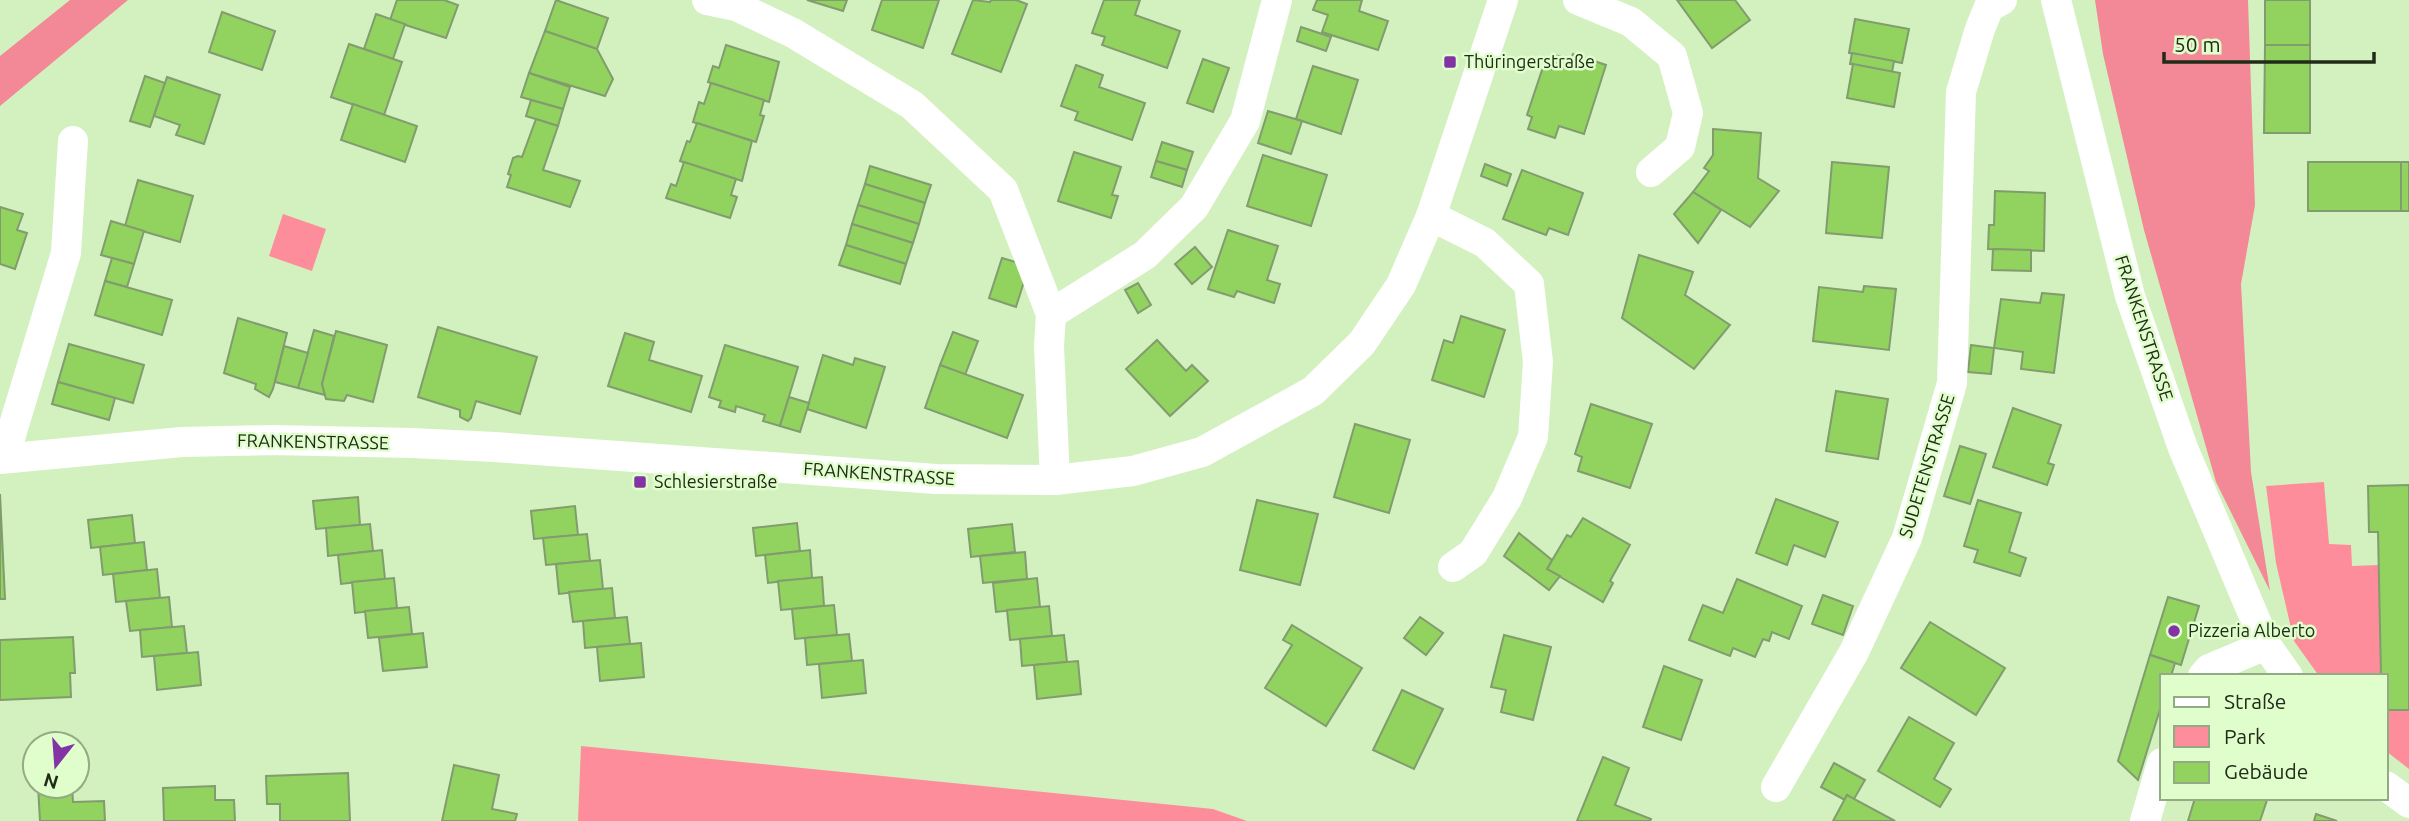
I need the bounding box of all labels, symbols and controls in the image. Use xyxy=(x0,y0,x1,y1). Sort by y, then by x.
scale bar xyxy=(2164,21,2374,65)
text: 50 m xyxy=(2174,32,2221,56)
place label: Thüringerstraße xyxy=(1464,51,1595,71)
marker: Thüringerstraße xyxy=(1442,54,1458,70)
street label: FRANKENSTRASSE xyxy=(2112,252,2178,403)
street label: SUDETENSTRASSE xyxy=(1895,391,1957,540)
street label: FRANKENSTRASSE xyxy=(237,430,389,452)
street label: FRANKENSTRASSE xyxy=(803,458,955,488)
place label: Schlesierstraße xyxy=(654,471,777,491)
marker: Schlesierstraße xyxy=(632,474,648,490)
place label: Pizzeria Alberto xyxy=(2188,620,2315,640)
marker: Pizzeria Alberto xyxy=(2166,623,2182,639)
legend xyxy=(2160,674,2388,800)
text: Straße xyxy=(2224,689,2286,713)
text: Park xyxy=(2224,724,2266,748)
north arrow xyxy=(21,730,91,800)
text: Gebäude xyxy=(2224,759,2308,783)
text: N xyxy=(41,769,61,794)

